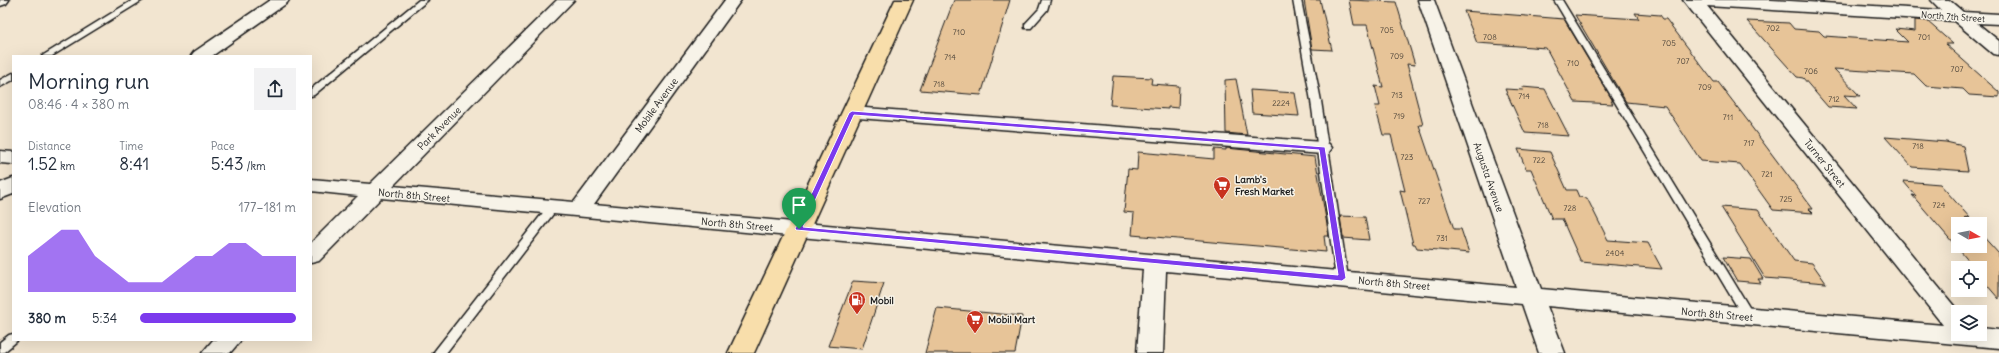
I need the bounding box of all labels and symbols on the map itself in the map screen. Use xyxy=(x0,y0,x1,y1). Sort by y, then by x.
street label: North 7th Street xyxy=(1921,9,1985,24)
house number: 702 xyxy=(1766,23,1780,33)
house number: 705 xyxy=(1380,25,1394,35)
house number: 710 xyxy=(953,27,965,37)
house number: 708 xyxy=(1483,32,1497,42)
house number: 701 xyxy=(1918,32,1930,42)
house number: 705 xyxy=(1662,38,1676,48)
house number: 709 xyxy=(1390,51,1404,61)
house number: 714 xyxy=(944,52,956,62)
house number: 707 xyxy=(1677,56,1690,66)
house number: 710 xyxy=(1567,58,1579,68)
house number: 707 xyxy=(1951,64,1964,74)
house number: 706 xyxy=(1804,66,1818,76)
street label: Mobile Avenue xyxy=(632,75,681,135)
house number: 718 xyxy=(933,79,945,89)
house number: 709 xyxy=(1698,82,1712,92)
house number: 713 xyxy=(1391,90,1403,100)
house number: 714 xyxy=(1518,91,1530,101)
house number: 712 xyxy=(1828,94,1840,104)
house number: 2224 xyxy=(1272,98,1290,108)
street label: Park Avenue xyxy=(415,104,464,153)
house number: 719 xyxy=(1393,111,1405,121)
house number: 711 xyxy=(1723,112,1733,122)
house number: 718 xyxy=(1537,120,1549,130)
street label: Turner Street xyxy=(1801,136,1849,191)
house number: 717 xyxy=(1743,138,1755,148)
street label: Augusta Avenue xyxy=(1470,140,1507,214)
house number: 718 xyxy=(1912,141,1924,151)
house number: 723 xyxy=(1401,152,1414,162)
house number: 722 xyxy=(1533,155,1546,165)
house number: 721 xyxy=(1761,169,1773,179)
place label: Lamb's Fresh Market xyxy=(1235,173,1294,198)
supermarket icon: Lamb's Fresh Market xyxy=(1212,175,1232,200)
street label: North 8th Street xyxy=(378,186,451,205)
pin xyxy=(782,188,816,229)
house number: 725 xyxy=(1780,194,1793,204)
house number: 727 xyxy=(1418,196,1430,206)
house number: 724 xyxy=(1933,200,1946,210)
house number: 728 xyxy=(1564,203,1577,213)
street label: North 8th Street xyxy=(701,215,774,234)
north arrow xyxy=(1951,217,1987,253)
house number: 731 xyxy=(1436,233,1448,243)
house number: 2404 xyxy=(1606,248,1625,258)
street label: North 8th Street xyxy=(1358,274,1431,293)
fuel station icon: Mobil xyxy=(847,290,867,315)
place label: Mobil xyxy=(870,294,894,307)
street label: North 8th Street xyxy=(1681,305,1754,324)
supermarket icon: Mobil Mart xyxy=(965,309,985,334)
place label: Mobil Mart xyxy=(988,313,1036,326)

